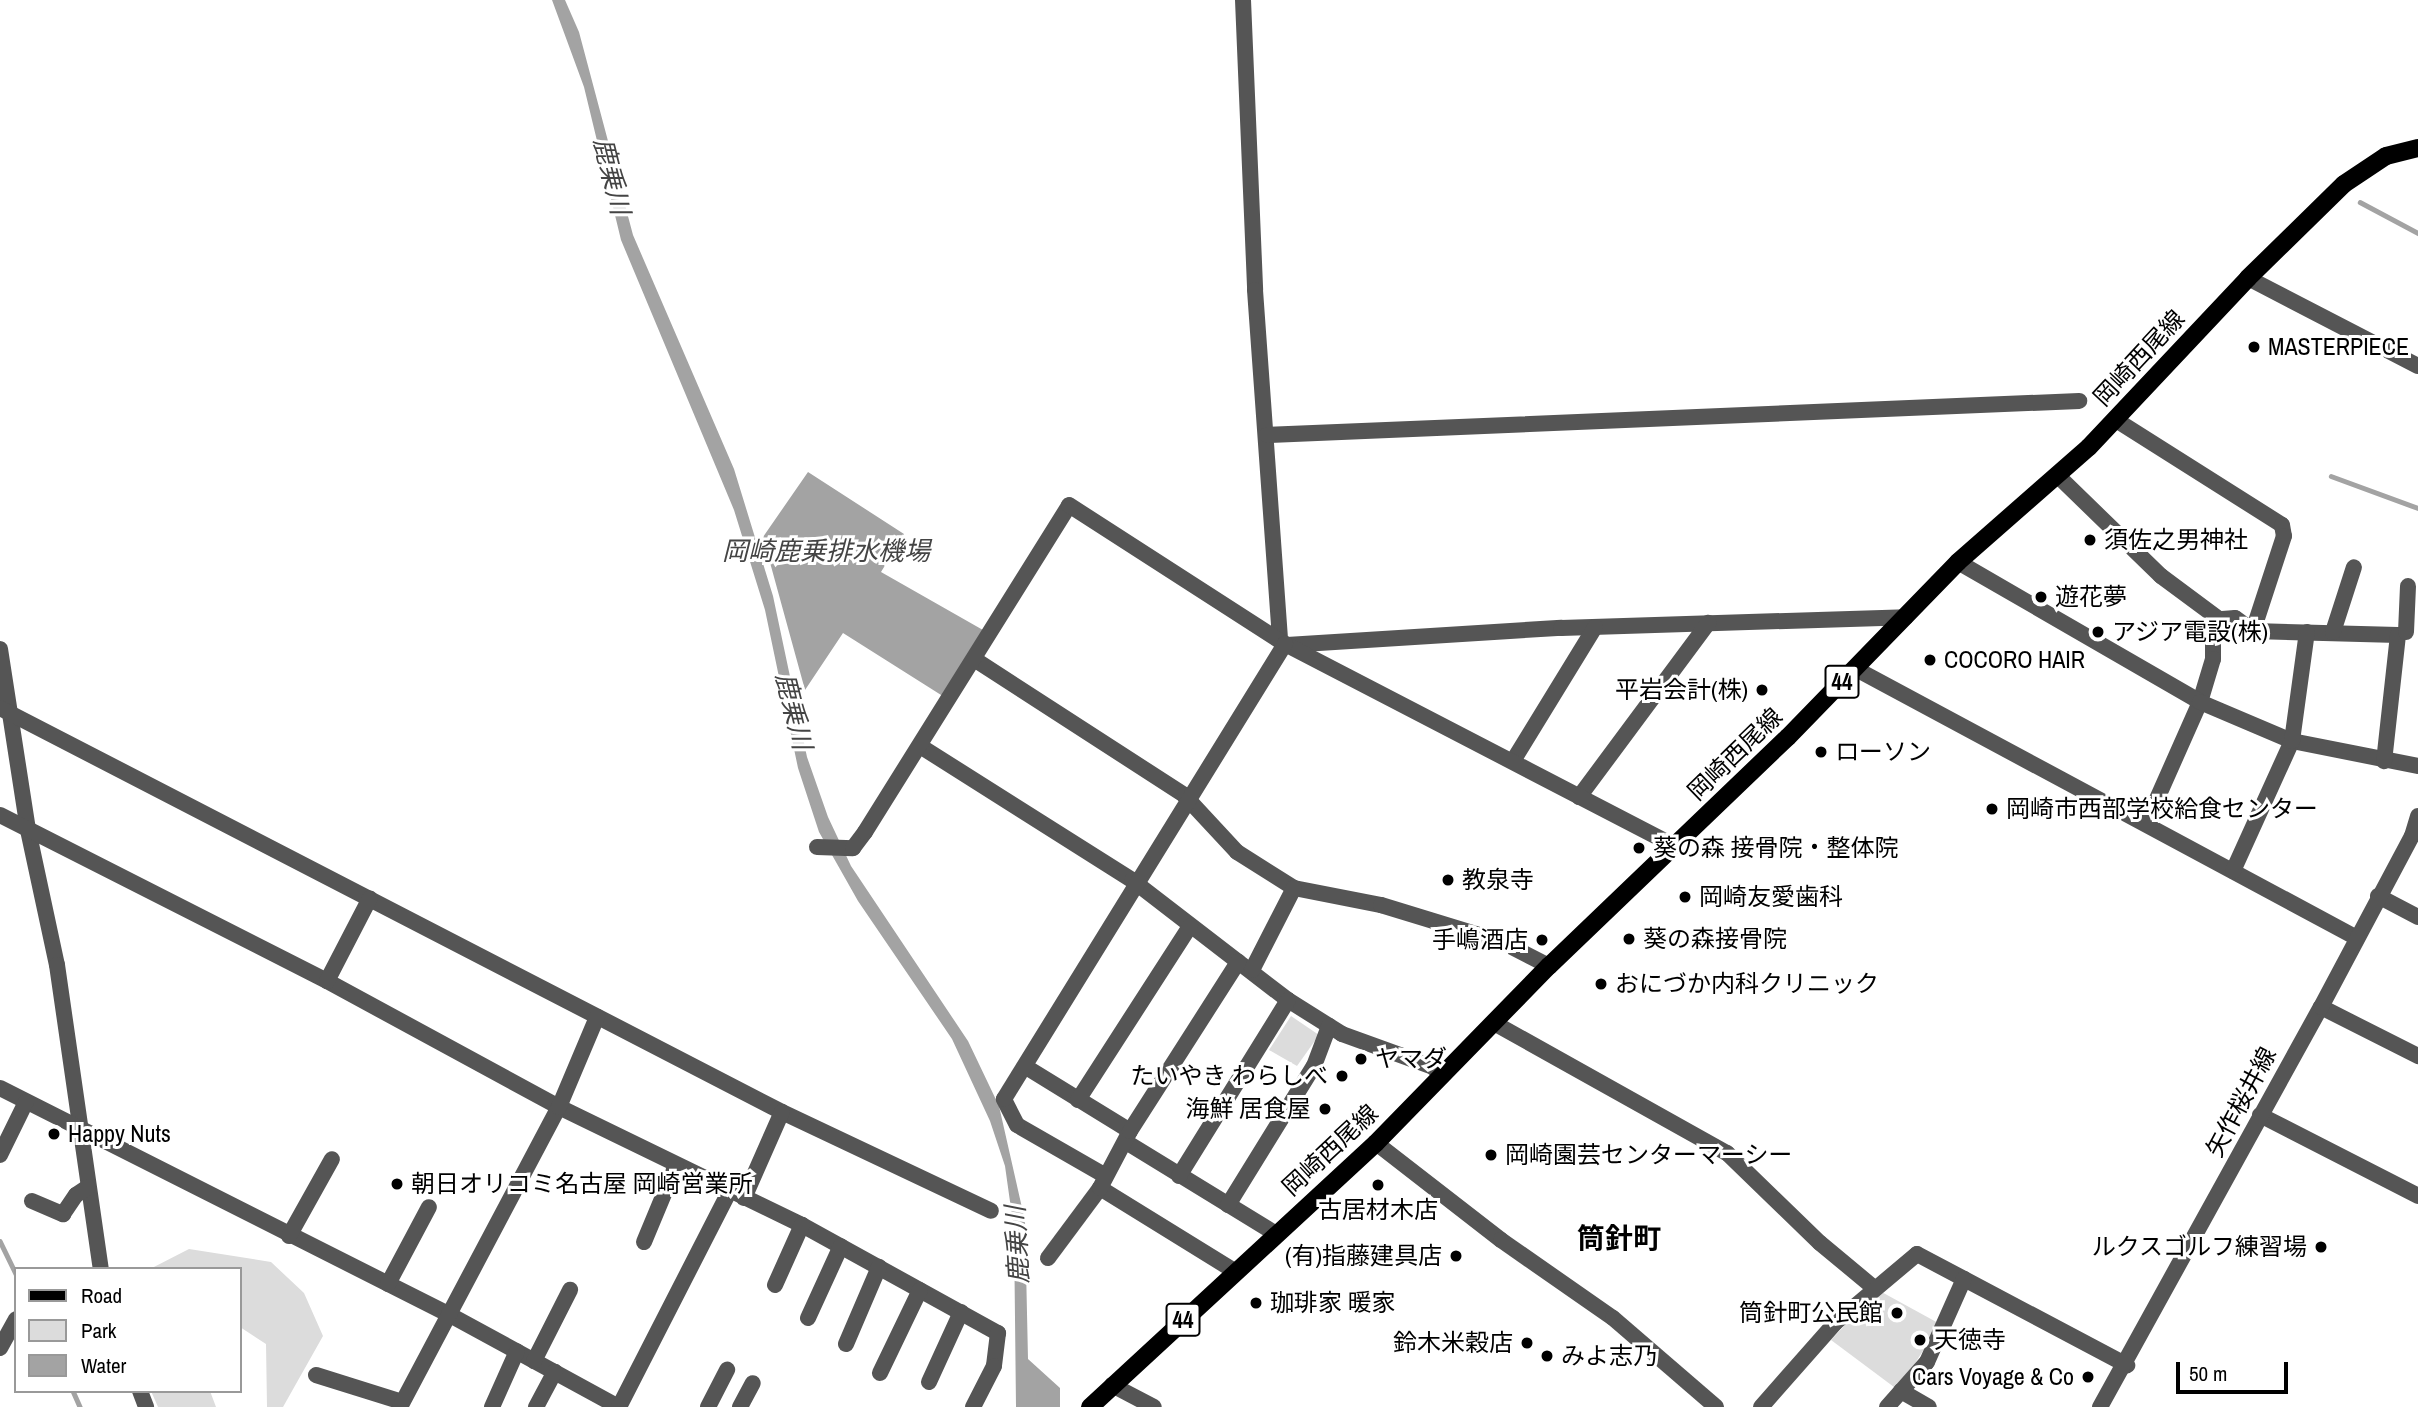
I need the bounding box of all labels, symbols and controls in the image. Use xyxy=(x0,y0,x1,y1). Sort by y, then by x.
water label: 鹿乗川 xyxy=(587,134,637,218)
street label: 岡崎西尾線 xyxy=(2088,304,2190,412)
place label: MASTERPIECE xyxy=(2268,333,2409,361)
marker: MASTERPIECE xyxy=(2246,339,2262,355)
place label: 須佐之男神社 xyxy=(2104,526,2248,554)
marker: 須佐之男神社 xyxy=(2082,532,2098,548)
water label: 岡崎鹿乗排水機場 xyxy=(722,535,930,567)
place label: 遊花夢 xyxy=(2055,583,2127,611)
marker: 遊花夢 xyxy=(2033,589,2049,605)
place label: アジア電設(株) xyxy=(2112,618,2269,646)
marker: アジア電設(株) xyxy=(2090,624,2106,640)
place label: COCORO HAIR xyxy=(1944,646,2085,674)
marker: COCORO HAIR xyxy=(1922,652,1938,668)
road number: 44 xyxy=(1825,662,1860,702)
water label: 鹿乗川 xyxy=(769,669,819,753)
place label: 平岩会計(株) xyxy=(1615,676,1748,704)
marker: 平岩会計(株) xyxy=(1754,682,1770,698)
street label: 岡崎西尾線 xyxy=(1682,702,1788,806)
place label: ローソン xyxy=(1835,738,1931,766)
marker: ローソン xyxy=(1813,744,1829,760)
place label: 岡崎市西部学校給食センター xyxy=(2006,795,2318,823)
marker: 岡崎市西部学校給食センター xyxy=(1984,801,2000,817)
place label: 葵の森 接骨院・整体院 xyxy=(1653,834,1898,862)
marker: 葵の森 接骨院・整体院 xyxy=(1631,840,1647,856)
place label: 教泉寺 xyxy=(1462,866,1534,894)
marker: 教泉寺 xyxy=(1440,872,1456,888)
place label: 岡崎友愛歯科 xyxy=(1699,883,1843,911)
marker: 岡崎友愛歯科 xyxy=(1677,889,1693,905)
place label: 葵の森接骨院 xyxy=(1643,925,1787,953)
place label: 手嶋酒店 xyxy=(1432,926,1528,954)
marker: 葵の森接骨院 xyxy=(1621,931,1637,947)
marker: 手嶋酒店 xyxy=(1534,932,1550,948)
place label: おにづか内科クリニック xyxy=(1615,970,1879,998)
marker: おにづか内科クリニック xyxy=(1593,976,1609,992)
street label: 矢作桜井線 xyxy=(2200,1042,2282,1162)
place label: ヤマダ xyxy=(1375,1045,1447,1073)
marker: ヤマダ xyxy=(1353,1051,1369,1067)
place label: たいやき わらしべ xyxy=(1131,1062,1328,1090)
marker: たいやき わらしべ xyxy=(1334,1068,1350,1084)
place label: 海鮮 居食屋 xyxy=(1186,1095,1311,1123)
street label: 岡崎西尾線 xyxy=(1276,1099,1384,1201)
marker: 海鮮 居食屋 xyxy=(1317,1101,1333,1117)
place label: Happy Nuts xyxy=(68,1120,171,1148)
marker: Happy Nuts xyxy=(46,1126,62,1142)
place label: 岡崎園芸センターマーシー xyxy=(1505,1141,1793,1169)
marker: 岡崎園芸センターマーシー xyxy=(1483,1147,1499,1163)
place label: 朝日オリコミ名古屋 岡崎営業所 xyxy=(411,1170,752,1198)
marker: 朝日オリコミ名古屋 岡崎営業所 xyxy=(389,1176,405,1192)
marker: 古居材木店 xyxy=(1370,1177,1386,1193)
place label: 古居材木店 xyxy=(1318,1196,1438,1224)
water label: 鹿乗川 xyxy=(999,1205,1035,1285)
district label: 筒針町 xyxy=(1577,1221,1661,1255)
place label: ルクスゴルフ練習場 xyxy=(2091,1233,2307,1261)
marker: ルクスゴルフ練習場 xyxy=(2313,1239,2329,1255)
place label: (有)指藤建具店 xyxy=(1285,1242,1442,1270)
marker: (有)指藤建具店 xyxy=(1448,1248,1464,1264)
legend xyxy=(14,1267,242,1393)
text: Road xyxy=(81,1281,122,1310)
place label: 珈琲家 暖家 xyxy=(1270,1289,1395,1317)
marker: 珈琲家 暖家 xyxy=(1248,1295,1264,1311)
place label: 筒針町公民館 xyxy=(1739,1299,1883,1327)
road number: 44 xyxy=(1166,1301,1200,1340)
marker: 筒針町公民館 xyxy=(1889,1305,1905,1321)
text: Park xyxy=(81,1316,116,1345)
place label: 天徳寺 xyxy=(1934,1326,2006,1354)
place label: 鈴木米穀店 xyxy=(1393,1329,1513,1357)
marker: 天徳寺 xyxy=(1912,1332,1928,1348)
marker: 鈴木米穀店 xyxy=(1519,1335,1535,1351)
place label: みよ志乃 xyxy=(1561,1342,1657,1370)
marker: みよ志乃 xyxy=(1539,1348,1555,1364)
scale bar xyxy=(2180,1348,2292,1392)
text: Water xyxy=(81,1351,126,1380)
text: 50 m xyxy=(2189,1359,2227,1388)
place label: Cars Voyage & Co xyxy=(1912,1363,2074,1391)
marker: Cars Voyage & Co xyxy=(2080,1369,2096,1385)

